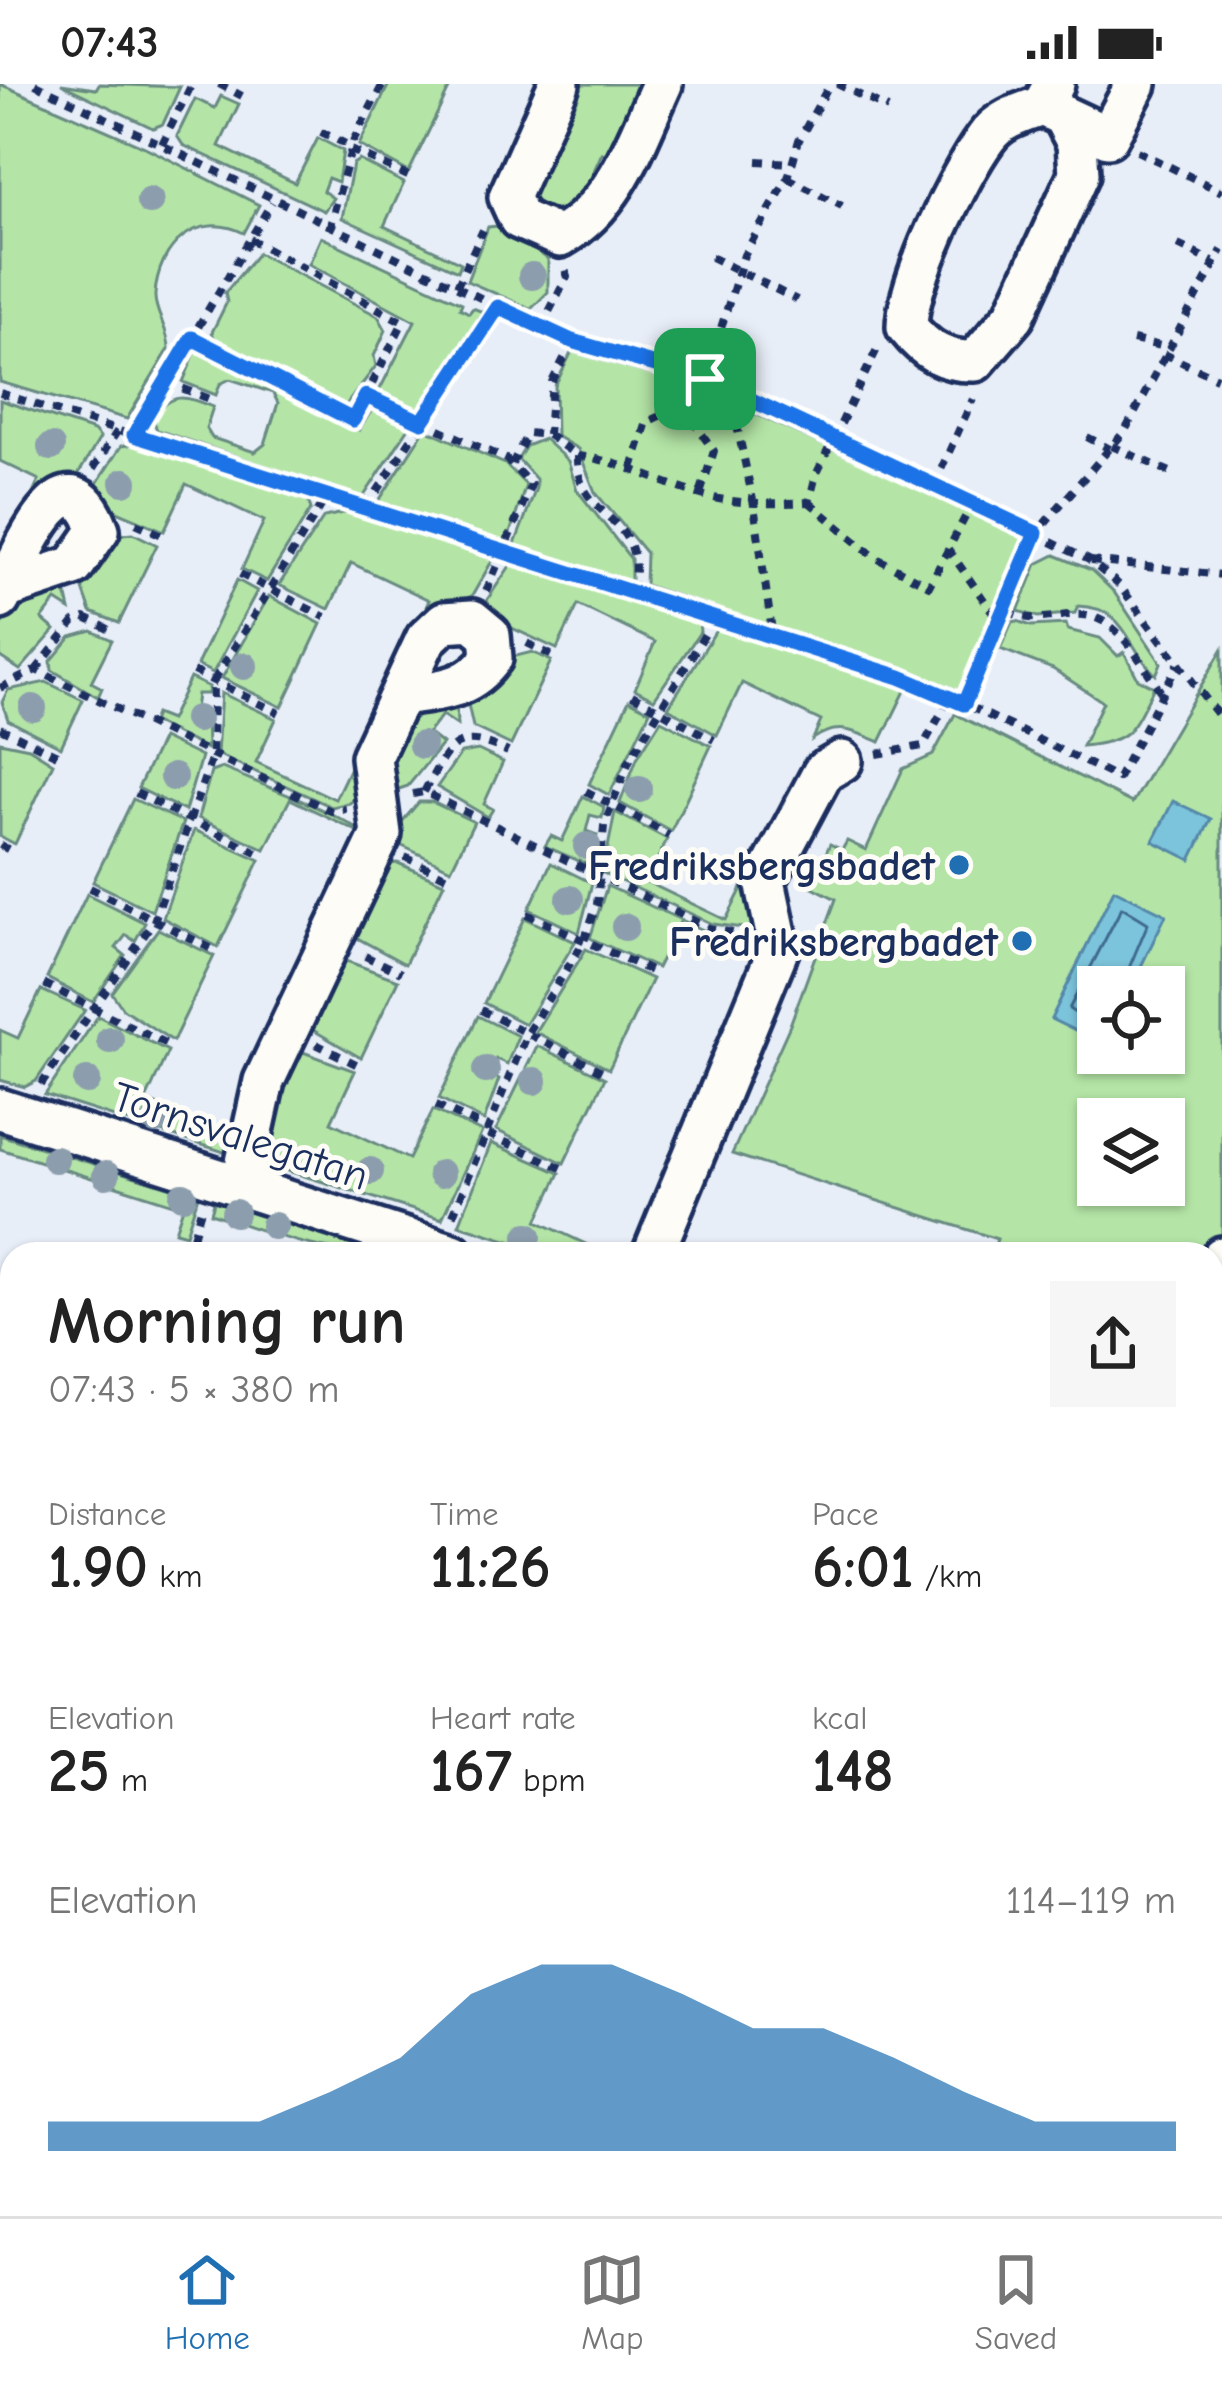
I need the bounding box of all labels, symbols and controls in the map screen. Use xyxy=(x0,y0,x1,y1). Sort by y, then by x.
text: 07:43 xyxy=(60,16,159,68)
pin xyxy=(654,328,756,430)
icon: arrive xyxy=(672,346,738,412)
place label: Fredriksbergsbadet xyxy=(588,842,936,891)
marker: Fredriksbergsbadet xyxy=(946,852,972,878)
place label: Fredriksbergbadet xyxy=(669,918,999,967)
marker: Fredriksbergbadet xyxy=(1009,928,1035,954)
map controls xyxy=(1077,966,1185,1206)
button: locate xyxy=(1077,966,1185,1074)
street label: Tornsvalegatan xyxy=(107,1072,375,1201)
button: layers xyxy=(1077,1098,1185,1206)
button: share xyxy=(1050,1281,1176,1407)
text: Morning run xyxy=(48,1284,406,1360)
text: 07:43 · 5 × 380 m xyxy=(48,1367,340,1412)
text: Distance xyxy=(48,1495,166,1533)
text: Time xyxy=(430,1495,499,1533)
text: Pace xyxy=(812,1495,879,1533)
text: 1.90 xyxy=(48,1533,148,1602)
text: 11:26 xyxy=(430,1533,551,1602)
text: 6:01 xyxy=(812,1533,914,1602)
text: km xyxy=(148,1557,202,1595)
text: /km xyxy=(914,1557,982,1595)
text: Elevation xyxy=(48,1699,174,1737)
text: Heart rate xyxy=(430,1699,576,1737)
text: kcal xyxy=(812,1699,867,1737)
text: 25 xyxy=(48,1737,110,1806)
text: 167 xyxy=(430,1737,512,1806)
text: 148 xyxy=(812,1737,894,1806)
text: m xyxy=(110,1761,148,1799)
text: bpm xyxy=(512,1761,585,1799)
text: Elevation xyxy=(48,1878,197,1923)
text: 114–119 m xyxy=(1006,1878,1176,1923)
tab: Home xyxy=(165,2247,250,2357)
tab: Map xyxy=(579,2247,645,2357)
tab: Saved xyxy=(975,2247,1057,2357)

